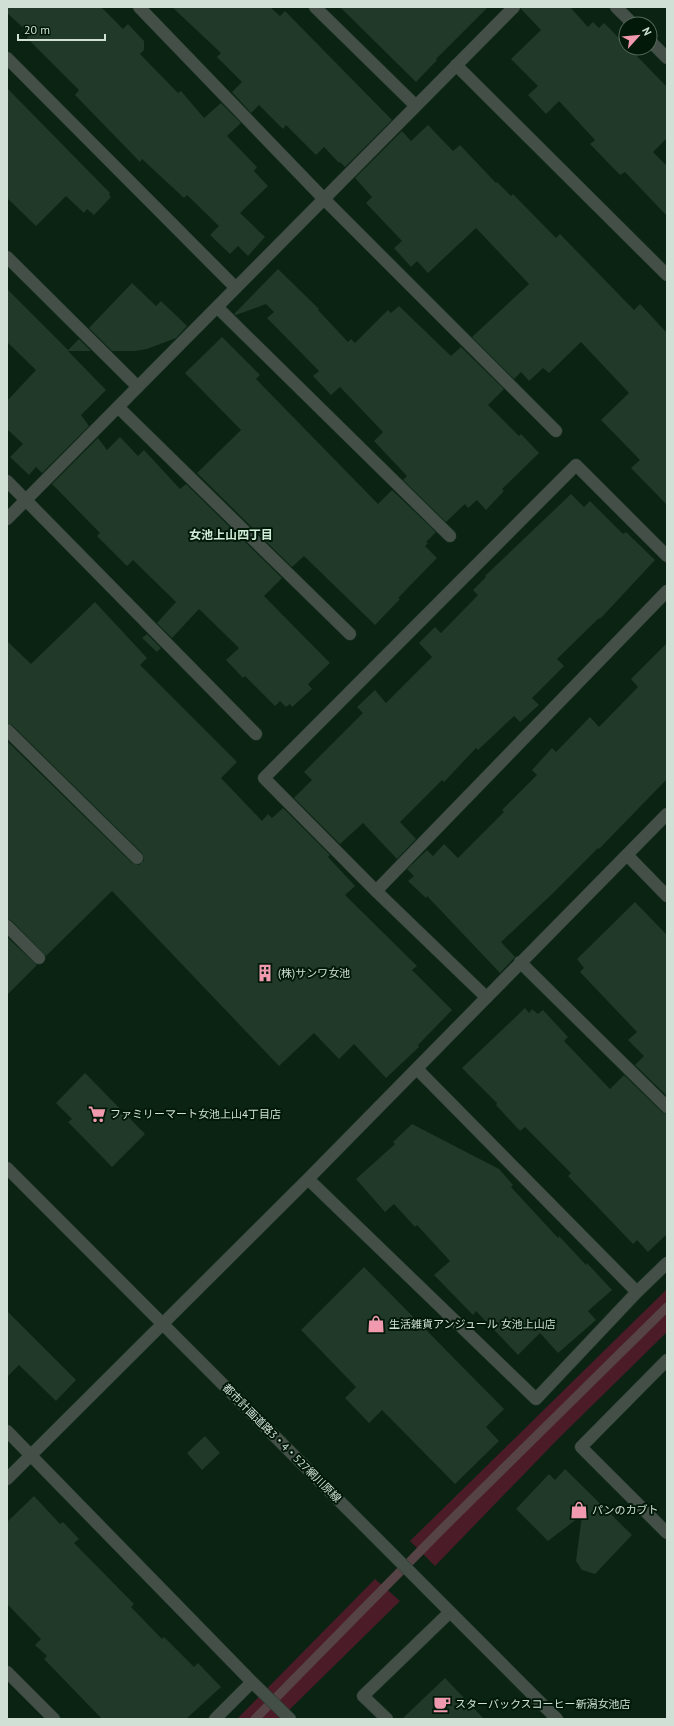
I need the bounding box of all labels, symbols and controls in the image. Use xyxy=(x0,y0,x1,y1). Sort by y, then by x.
scale bar xyxy=(18,16,105,42)
north arrow xyxy=(618,16,658,56)
text: 20 m xyxy=(24,22,50,37)
text: N xyxy=(639,25,655,38)
district label: 女池上山四丁目 xyxy=(189,527,273,542)
building icon: (株)サンワ女池 xyxy=(255,963,275,983)
place label: (株)サンワ女池 xyxy=(278,966,350,980)
supermarket icon: ファミリーマート女池上山4丁目店 xyxy=(87,1104,107,1124)
place label: ファミリーマート女池上山4丁目店 xyxy=(110,1107,281,1121)
shop icon: 生活雑貨アンジュール 女池上山店 xyxy=(366,1314,386,1334)
place label: 生活雑貨アンジュール 女池上山店 xyxy=(389,1317,556,1331)
street label: 都市計画道路3・4・527網川原線 xyxy=(220,1381,344,1505)
shop icon: パンのカブト xyxy=(569,1500,589,1520)
place label: パンのカブト xyxy=(592,1503,659,1517)
cafe icon: スターバックスコーヒー新潟女池店 xyxy=(432,1694,452,1714)
place label: スターバックスコーヒー新潟女池店 xyxy=(455,1697,631,1711)

